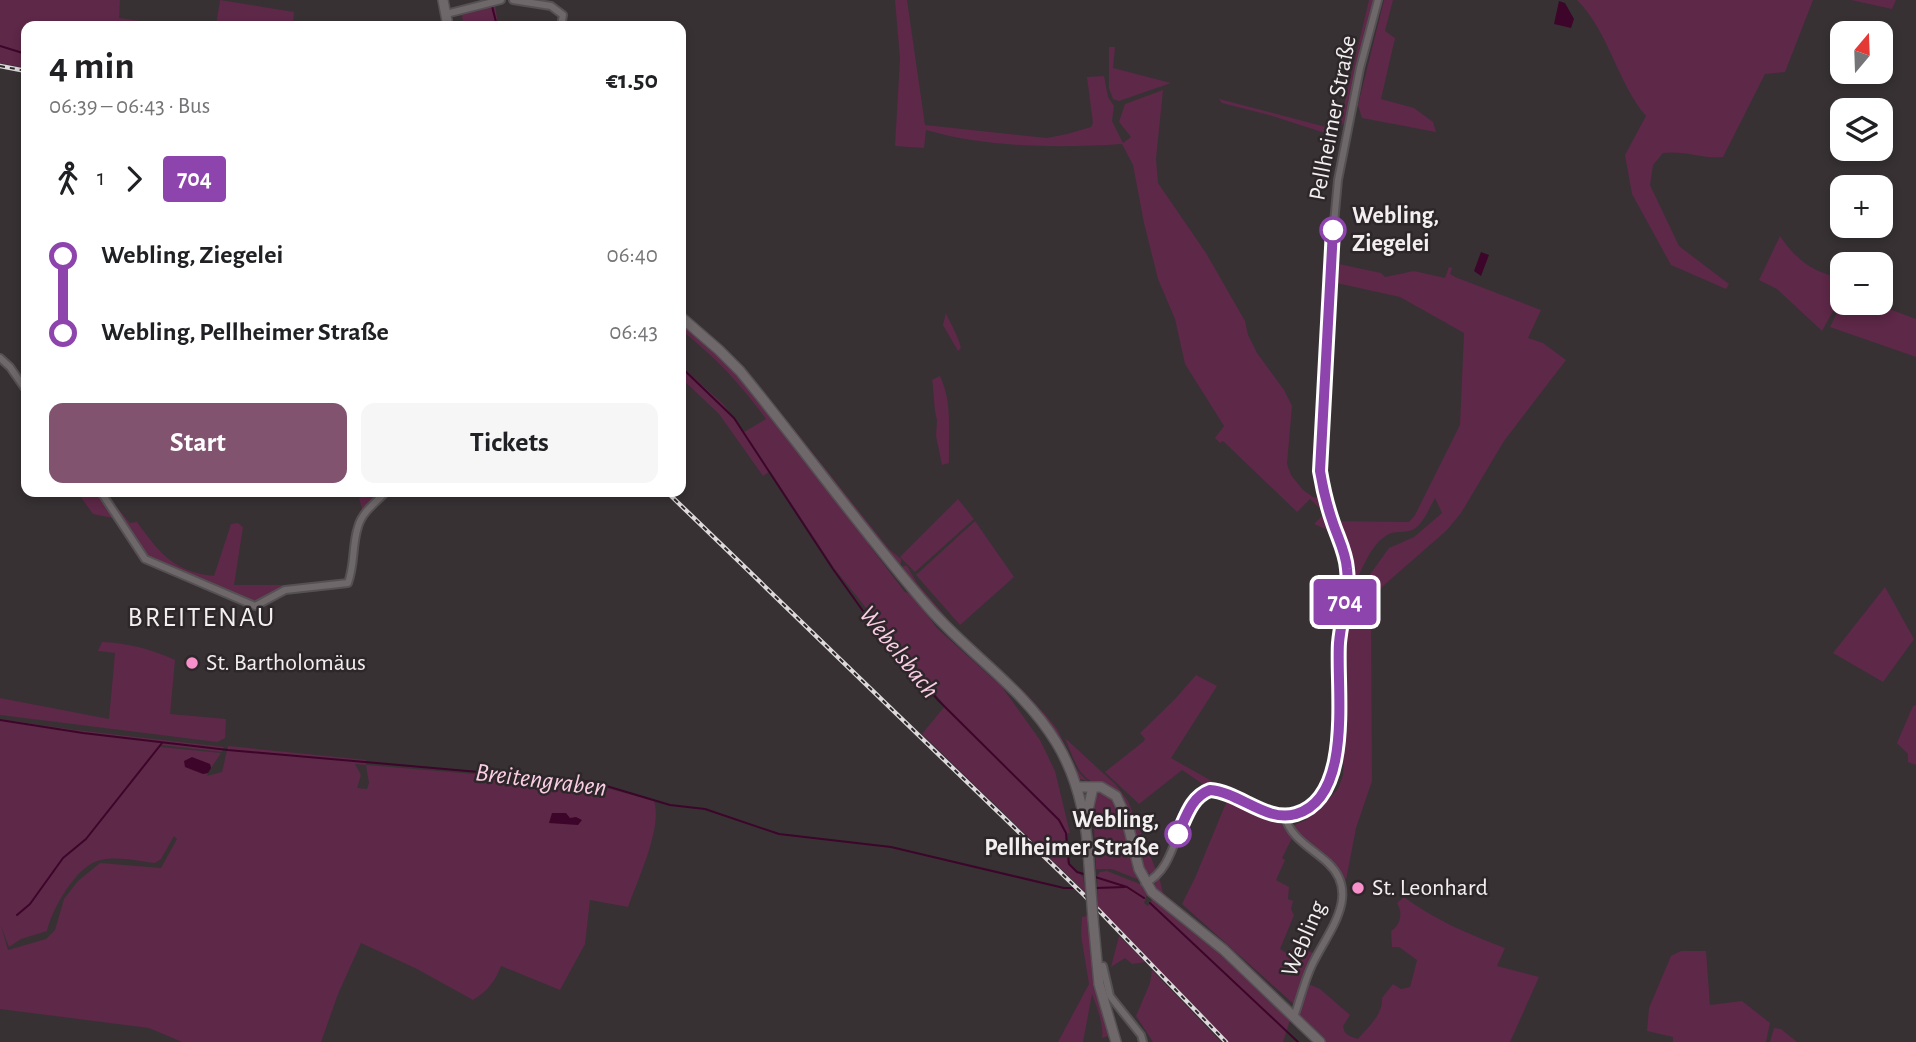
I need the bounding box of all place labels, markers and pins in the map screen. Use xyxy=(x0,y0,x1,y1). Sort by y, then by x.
place label: Webling, Ziegelei xyxy=(1352,204,1439,256)
marker: Webling, Ziegelei xyxy=(1320,217,1346,243)
place label: St. Bartholomäus xyxy=(206,651,366,675)
marker: St. Bartholomäus xyxy=(184,655,200,671)
place label: Webling, Pellheimer Straße xyxy=(984,808,1159,860)
marker: Webling, Pellheimer Straße xyxy=(1165,821,1191,847)
place label: St. Leonhard xyxy=(1372,876,1488,900)
marker: St. Leonhard xyxy=(1350,880,1366,896)

